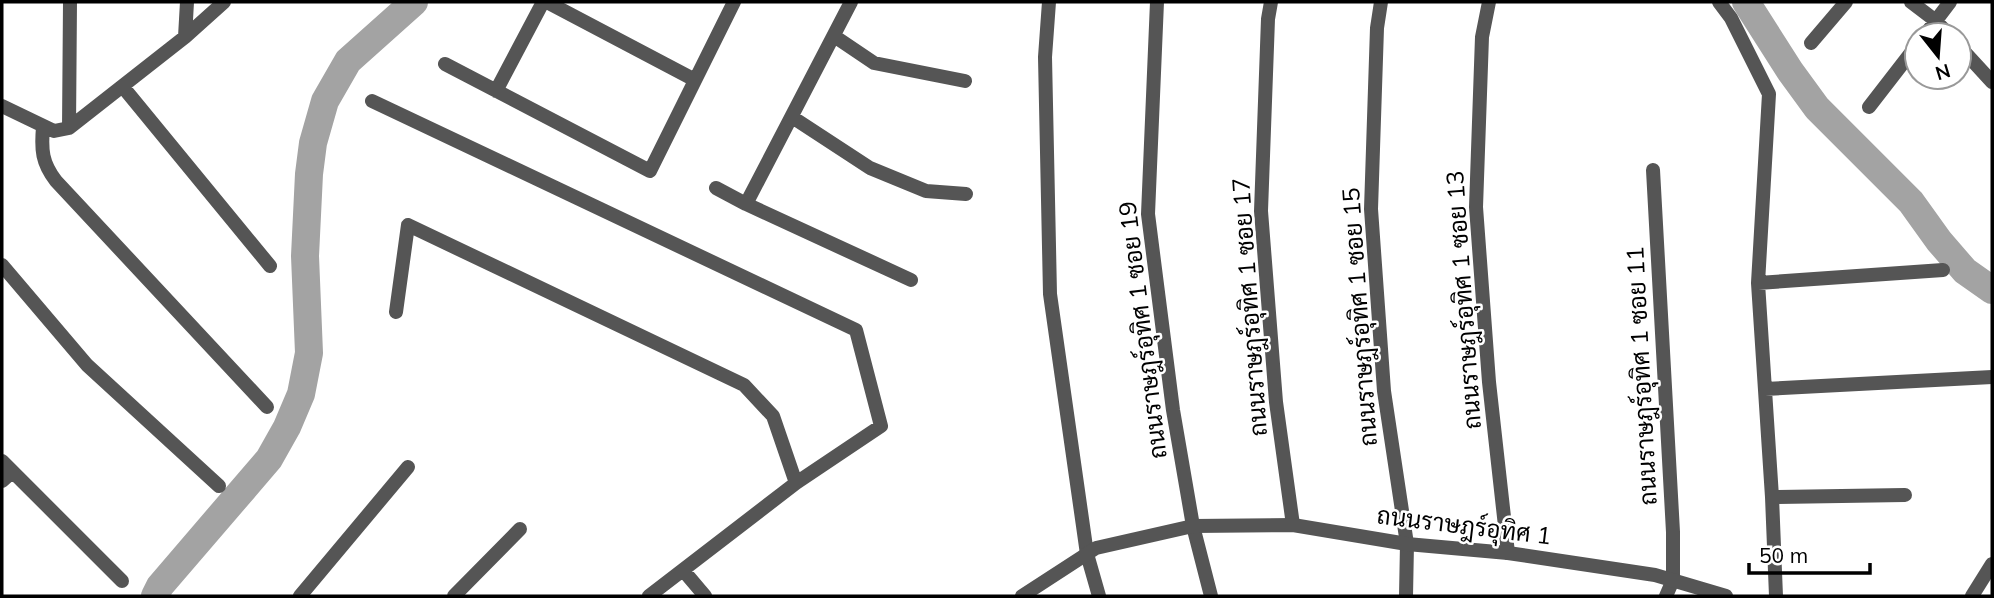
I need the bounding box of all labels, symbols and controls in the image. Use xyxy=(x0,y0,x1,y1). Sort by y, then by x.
north arrow xyxy=(1903,21,1973,91)
text: N xyxy=(1933,59,1953,86)
street label: ถนนราษฎร์อุทิศ 1 ซอย 13 xyxy=(1439,170,1489,430)
street label: ถนนราษฎร์อุทิศ 1 ซอย 17 xyxy=(1225,177,1275,437)
street label: ถนนราษฎร์อุทิศ 1 ซอย 15 xyxy=(1335,187,1385,447)
street label: ถนนราษฎร์อุทิศ 1 ซอย 19 xyxy=(1111,199,1175,461)
street label: ถนนราษฎร์อุทิศ 1 ซอย 11 xyxy=(1619,246,1665,506)
street label: ถนนราษฎร์อุทิศ 1 xyxy=(1375,499,1553,553)
scale bar xyxy=(1749,532,1870,576)
text: 50 m xyxy=(1759,542,1808,568)

